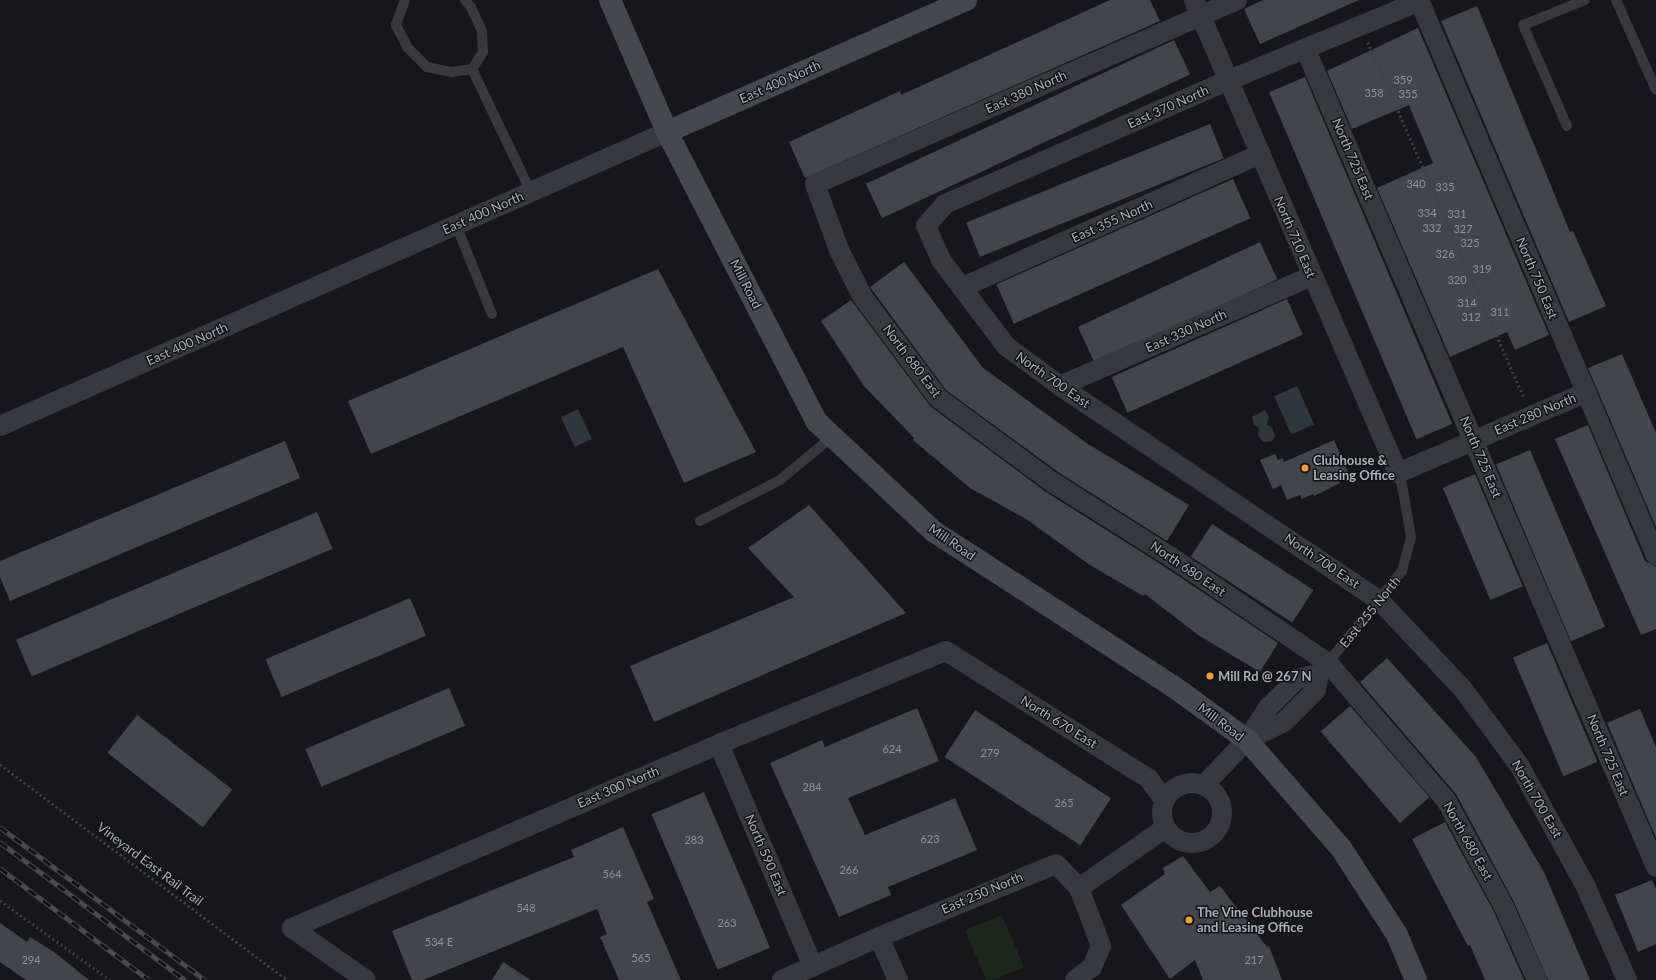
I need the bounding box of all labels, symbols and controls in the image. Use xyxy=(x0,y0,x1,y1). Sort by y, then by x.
street label: East 400 North xyxy=(737,57,823,107)
street label: East 380 North xyxy=(983,67,1069,117)
house number: 359 xyxy=(1393,73,1413,87)
street label: East 370 North xyxy=(1125,82,1211,132)
house number: 358 xyxy=(1364,86,1384,100)
house number: 355 xyxy=(1398,87,1418,101)
street label: North 725 East xyxy=(1329,116,1377,202)
house number: 340 xyxy=(1406,177,1426,191)
house number: 335 xyxy=(1435,180,1455,194)
street label: East 400 North xyxy=(440,188,526,238)
street label: North 710 East xyxy=(1271,194,1319,280)
street label: East 355 North xyxy=(1069,196,1155,246)
house number: 334 xyxy=(1417,206,1437,220)
house number: 331 xyxy=(1447,207,1467,221)
house number: 332 xyxy=(1422,221,1442,235)
house number: 327 xyxy=(1453,222,1473,236)
street label: North 750 East xyxy=(1513,235,1561,321)
house number: 325 xyxy=(1460,236,1480,250)
house number: 326 xyxy=(1435,247,1455,261)
street label: Mill Road xyxy=(727,257,765,311)
house number: 319 xyxy=(1472,262,1492,276)
house number: 320 xyxy=(1447,273,1467,287)
house number: 314 xyxy=(1457,296,1477,310)
house number: 311 xyxy=(1490,305,1510,319)
street label: East 330 North xyxy=(1143,306,1229,356)
house number: 312 xyxy=(1461,310,1481,324)
street label: East 400 North xyxy=(144,319,230,369)
street label: North 680 East xyxy=(880,321,944,401)
street label: North 700 East xyxy=(1013,349,1093,411)
street label: East 280 North xyxy=(1492,390,1578,438)
street label: North 725 East xyxy=(1457,414,1505,500)
place label: Clubhouse & Leasing Office xyxy=(1313,453,1395,484)
marker: Clubhouse & Leasing Office xyxy=(1300,463,1310,473)
street label: Mill Road xyxy=(926,520,978,564)
street label: North 700 East xyxy=(1281,530,1363,592)
street label: North 680 East xyxy=(1147,538,1229,600)
street label: East 255 North xyxy=(1337,573,1403,651)
place label: Mill Rd @ 267 N xyxy=(1218,668,1312,684)
marker: Mill Rd @ 267 N xyxy=(1205,671,1215,681)
street label: North 670 East xyxy=(1018,692,1100,752)
street label: Mill Road xyxy=(1195,700,1247,744)
street label: North 725 East xyxy=(1584,712,1632,798)
house number: 624 xyxy=(882,742,902,756)
house number: 279 xyxy=(980,746,1000,760)
street label: North 700 East xyxy=(1508,757,1566,841)
street label: East 300 North xyxy=(575,763,661,811)
house number: 284 xyxy=(802,780,822,794)
house number: 265 xyxy=(1054,796,1074,810)
street label: North 680 East xyxy=(1440,799,1496,883)
street label: North 590 East xyxy=(742,812,790,898)
street label: Vineyard East Rail Trail xyxy=(94,819,206,909)
house number: 623 xyxy=(920,832,940,846)
house number: 283 xyxy=(684,833,704,847)
house number: 266 xyxy=(839,863,859,877)
house number: 564 xyxy=(602,867,622,881)
street label: East 250 North xyxy=(939,869,1025,917)
house number: 548 xyxy=(516,901,536,915)
place label: The Vine Clubhouse and Leasing Office xyxy=(1197,905,1313,936)
marker: The Vine Clubhouse and Leasing Office xyxy=(1184,915,1194,925)
house number: 263 xyxy=(717,916,737,930)
house number: 534 E xyxy=(425,935,453,949)
house number: 565 xyxy=(631,951,651,965)
house number: 294 xyxy=(21,953,41,967)
house number: 217 xyxy=(1244,953,1264,967)

